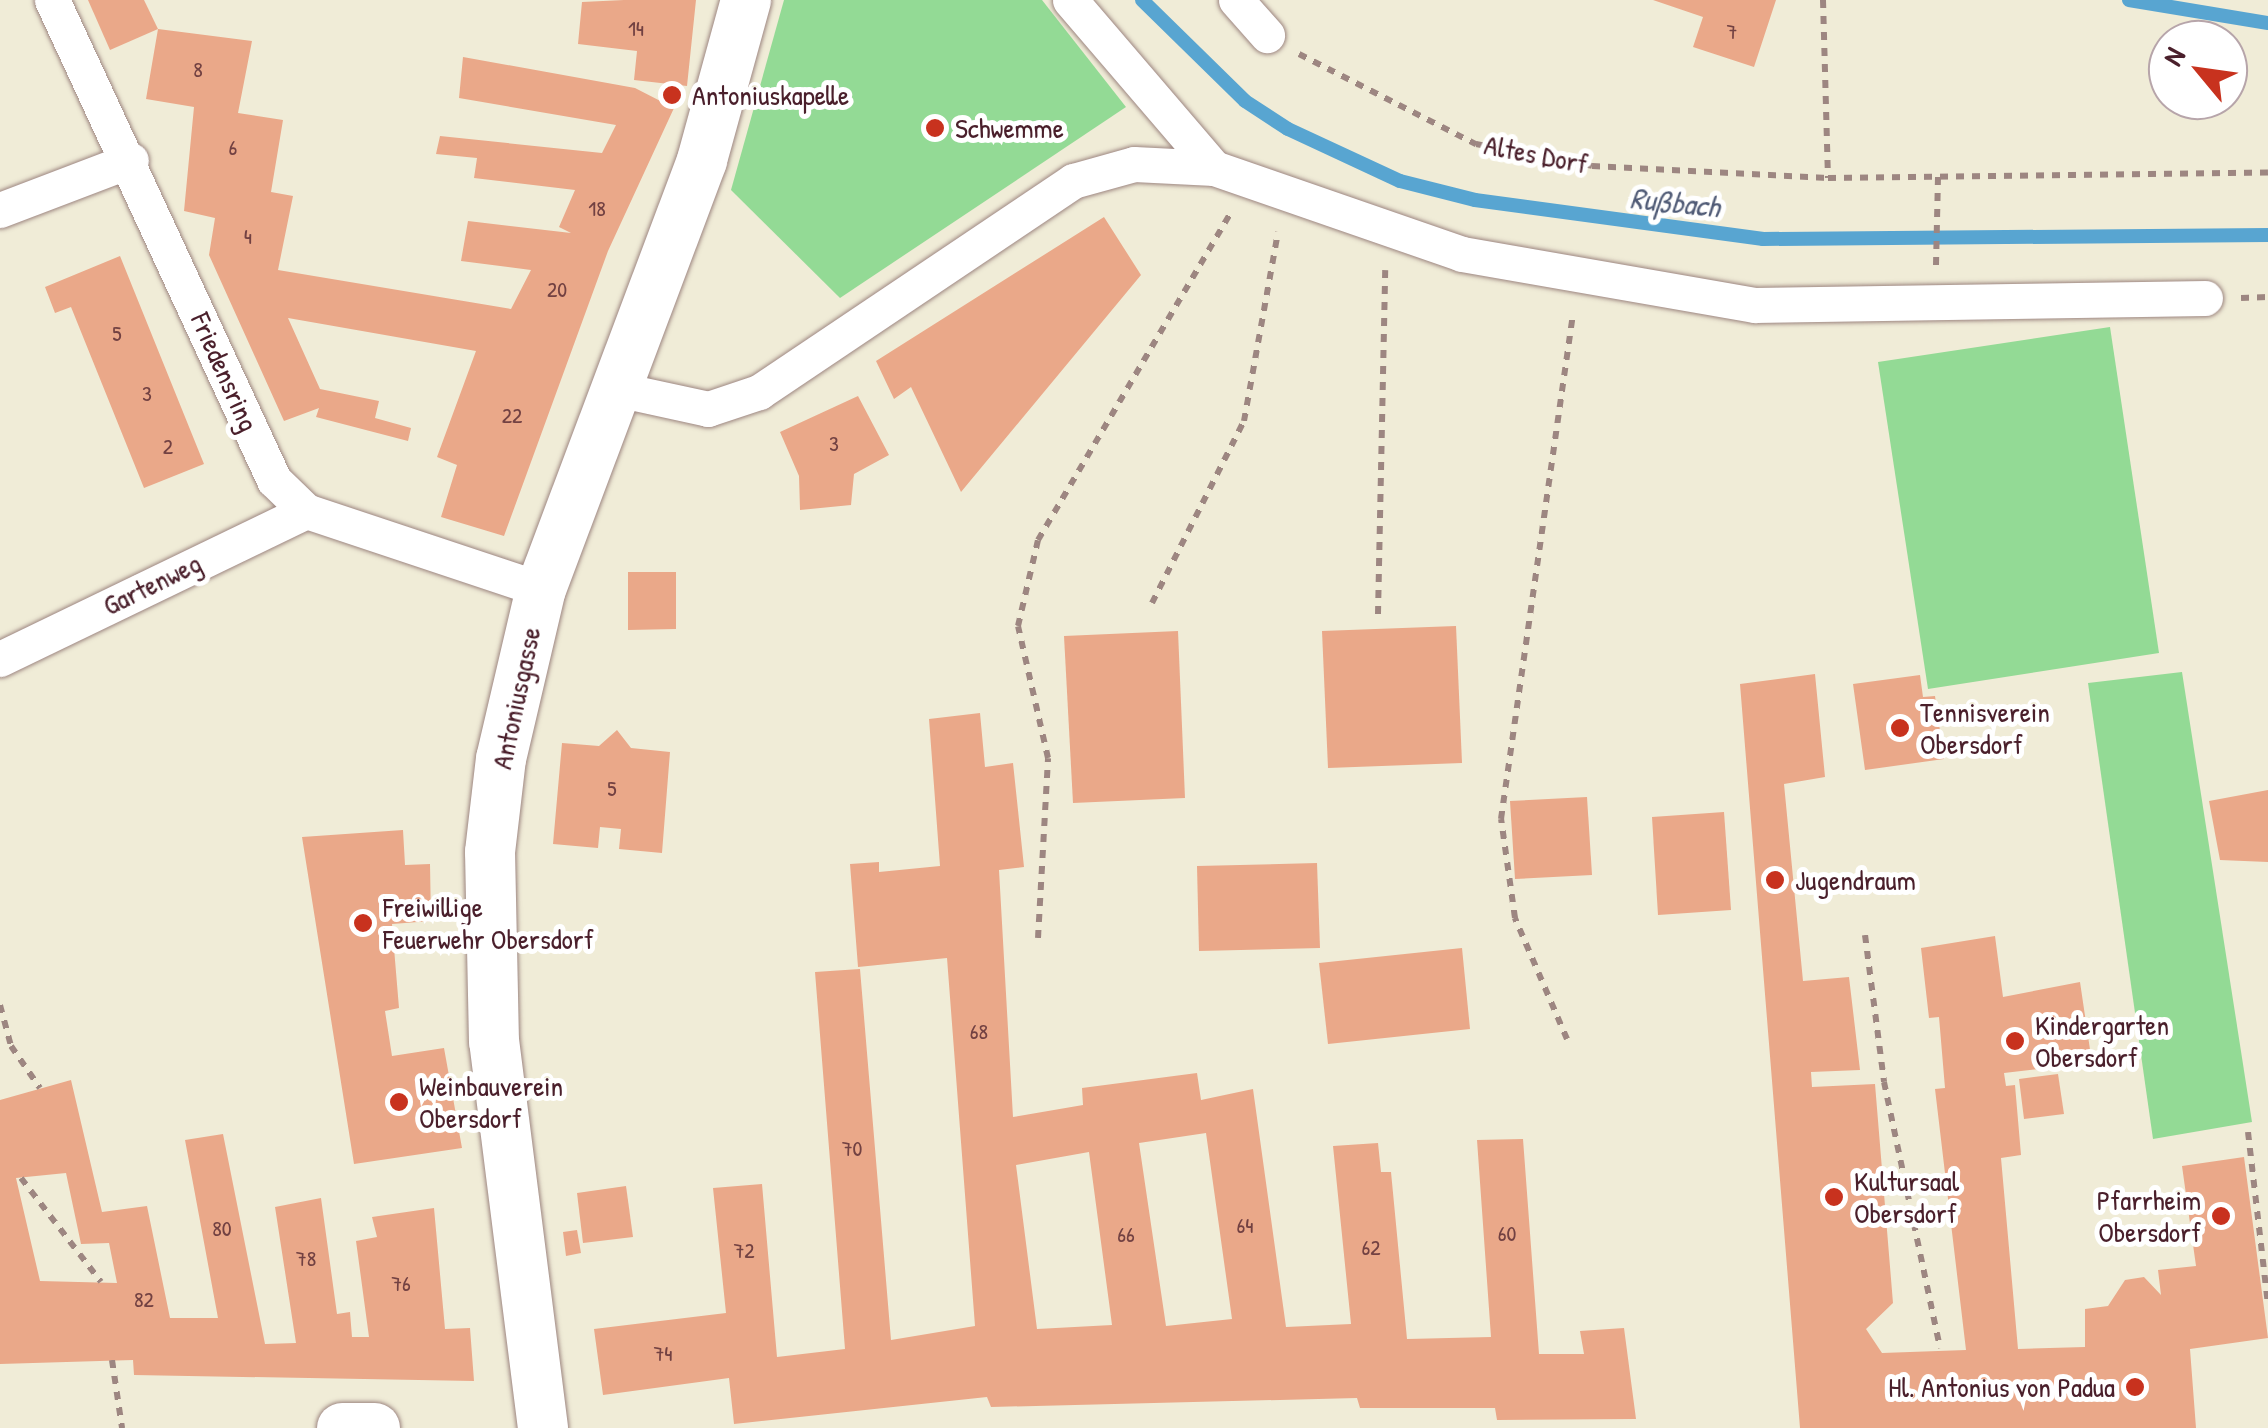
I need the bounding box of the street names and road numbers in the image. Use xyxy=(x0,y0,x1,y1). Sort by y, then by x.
street label: Altes Dorf xyxy=(1481,128,1591,180)
street label: Friedensring xyxy=(184,307,266,437)
street label: Gartenweg xyxy=(97,546,207,622)
street label: Antoniusgasse xyxy=(485,624,547,772)

